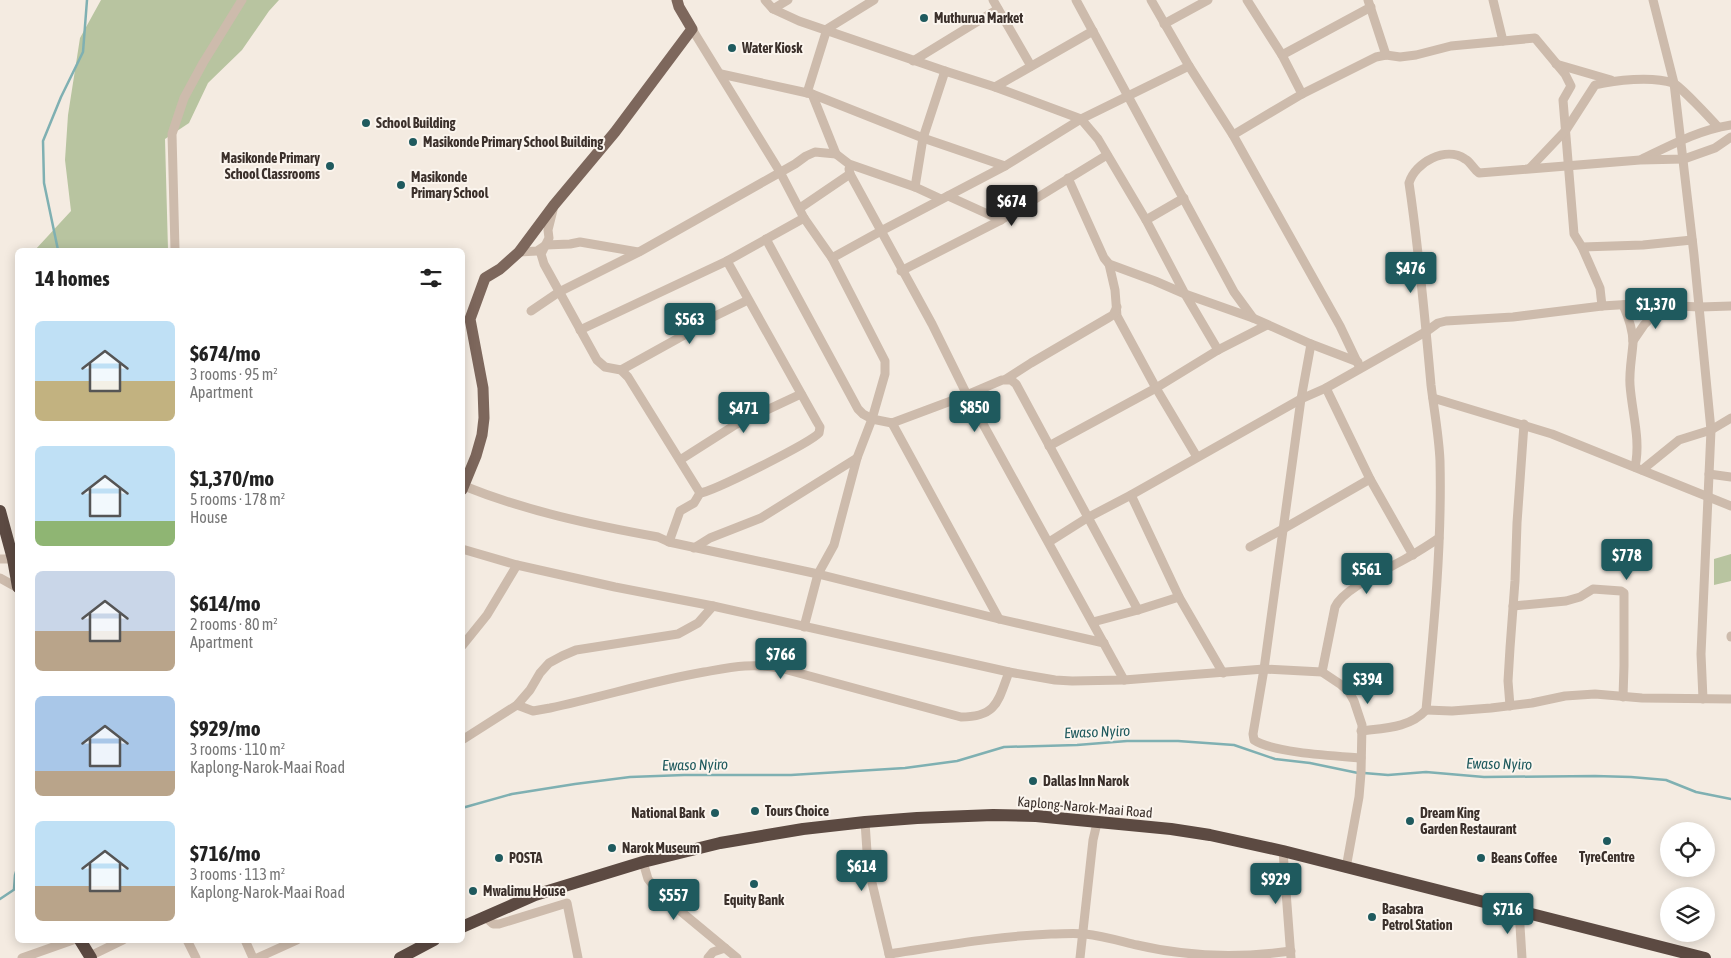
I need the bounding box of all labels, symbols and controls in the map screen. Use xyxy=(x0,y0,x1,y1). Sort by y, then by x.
place label: Muthurua Market xyxy=(934,10,1023,26)
marker: Muthurua Market xyxy=(918,12,930,24)
place label: Water Kiosk xyxy=(741,40,803,56)
marker: Water Kiosk xyxy=(726,42,738,54)
place label: School Building xyxy=(376,115,456,131)
marker: School Building xyxy=(360,117,372,129)
place label: Masikonde Primary School Building xyxy=(423,134,604,150)
marker: Masikonde Primary School Building xyxy=(407,136,419,148)
place label: Masikonde Primary School Classrooms xyxy=(221,150,320,182)
marker: Masikonde Primary School Classrooms xyxy=(324,160,336,172)
place label: Masikonde Primary School xyxy=(411,169,489,201)
marker: Masikonde Primary School xyxy=(395,179,407,191)
pin: $674 xyxy=(982,184,1042,227)
text: $674 xyxy=(997,192,1027,210)
pin: $476 xyxy=(1381,252,1441,294)
text: $476 xyxy=(1396,259,1426,277)
icon: filters xyxy=(417,264,445,292)
text: 14 homes xyxy=(35,266,110,290)
pin: $1,370 xyxy=(1615,288,1697,330)
text: $1,370 xyxy=(1636,295,1676,313)
pin: $563 xyxy=(660,302,720,345)
text: $563 xyxy=(675,310,705,328)
icon: home xyxy=(75,341,135,401)
text: $674/mo xyxy=(190,341,261,365)
text: 3 rooms · 95 m² xyxy=(190,365,278,383)
text: Apartment xyxy=(190,383,253,401)
pin: $850 xyxy=(945,390,1005,433)
pin: $471 xyxy=(714,392,774,434)
text: $850 xyxy=(960,398,990,416)
text: $471 xyxy=(729,399,759,417)
icon: home xyxy=(75,466,135,526)
text: $1,370/mo xyxy=(190,466,274,490)
text: 5 rooms · 178 m² xyxy=(190,490,285,508)
text: House xyxy=(190,508,227,526)
pin: $778 xyxy=(1597,538,1657,581)
text: $778 xyxy=(1612,546,1642,564)
pin: $561 xyxy=(1337,552,1397,595)
text: $561 xyxy=(1352,560,1382,578)
icon: home xyxy=(75,591,135,651)
text: $614/mo xyxy=(190,591,261,615)
text: 2 rooms · 80 m² xyxy=(190,615,278,633)
text: Apartment xyxy=(190,633,253,651)
pin: $766 xyxy=(751,638,811,680)
text: $766 xyxy=(766,645,796,663)
pin: $394 xyxy=(1338,662,1398,705)
text: $394 xyxy=(1353,670,1383,688)
icon: home xyxy=(75,716,135,776)
text: $929/mo xyxy=(190,716,261,740)
water label: Ewaso Nyiro xyxy=(1064,722,1130,741)
text: 3 rooms · 110 m² xyxy=(190,740,285,758)
water label: Ewaso Nyiro xyxy=(1466,754,1532,773)
water label: Ewaso Nyiro xyxy=(662,755,728,774)
text: Kaplong-Narok-Maai Road xyxy=(190,758,345,776)
place label: Dallas Inn Narok xyxy=(1043,773,1130,789)
marker: Dallas Inn Narok xyxy=(1027,775,1039,787)
street label: Kaplong-Narok-Maai Road xyxy=(1017,793,1153,821)
place label: Tours Choice xyxy=(765,803,829,819)
place label: National Bank xyxy=(631,805,706,821)
marker: Tours Choice xyxy=(749,805,761,817)
place label: Dream King Garden Restaurant xyxy=(1420,805,1517,837)
marker: National Bank xyxy=(709,807,721,819)
marker: Dream King Garden Restaurant xyxy=(1404,815,1416,827)
map controls xyxy=(1660,822,1715,942)
button: locate xyxy=(1660,822,1715,877)
marker: TyreCentre xyxy=(1601,835,1613,847)
place label: Narok Museum xyxy=(622,840,700,856)
icon: home xyxy=(75,841,135,901)
text: $716/mo xyxy=(190,841,261,865)
marker: Narok Museum xyxy=(606,842,618,854)
place label: TyreCentre xyxy=(1579,849,1635,865)
place label: POSTA xyxy=(509,850,543,866)
pin: $614 xyxy=(832,850,892,892)
place label: Beans Coffee xyxy=(1491,850,1557,866)
marker: POSTA xyxy=(493,852,505,864)
marker: Beans Coffee xyxy=(1475,852,1487,864)
text: $614 xyxy=(847,857,877,875)
pin: $929 xyxy=(1246,862,1306,905)
text: 3 rooms · 113 m² xyxy=(190,865,285,883)
text: $929 xyxy=(1261,870,1291,888)
pin: $557 xyxy=(644,878,704,921)
marker: Equity Bank xyxy=(748,878,760,890)
text: Kaplong-Narok-Maai Road xyxy=(190,883,345,901)
place label: Mwalimu House xyxy=(483,883,566,899)
marker: Mwalimu House xyxy=(467,885,479,897)
text: $557 xyxy=(659,886,689,904)
button: layers xyxy=(1660,887,1715,942)
place label: Equity Bank xyxy=(724,892,785,908)
pin: $716 xyxy=(1478,892,1538,935)
text: $716 xyxy=(1493,900,1523,918)
place label: Basabra Petrol Station xyxy=(1382,901,1453,933)
marker: Basabra Petrol Station xyxy=(1366,911,1378,923)

